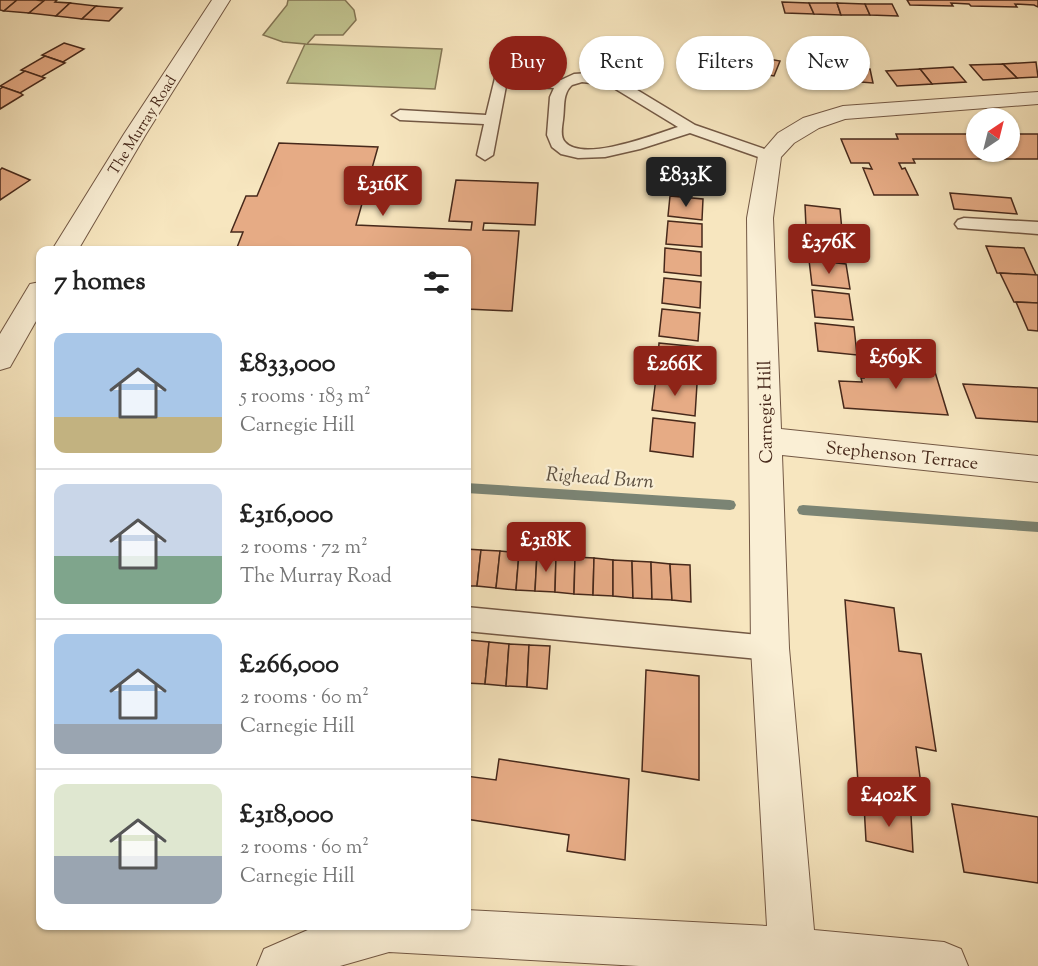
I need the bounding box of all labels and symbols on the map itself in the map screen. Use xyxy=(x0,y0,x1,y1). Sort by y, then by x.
street label: The Murray Road xyxy=(104,71,183,180)
north arrow xyxy=(966,108,1020,162)
pin: £833K xyxy=(644,157,728,208)
pin: £316K xyxy=(341,166,425,217)
pin: £376K xyxy=(787,224,871,275)
pin: £569K xyxy=(854,339,938,390)
pin: £266K xyxy=(633,346,717,397)
street label: Carnegie Hill xyxy=(753,360,781,464)
street label: Stephenson Terrace xyxy=(824,436,979,478)
water label: Righead Burn xyxy=(545,461,655,498)
pin: £318K xyxy=(504,522,588,573)
pin: £402K xyxy=(847,777,931,828)

